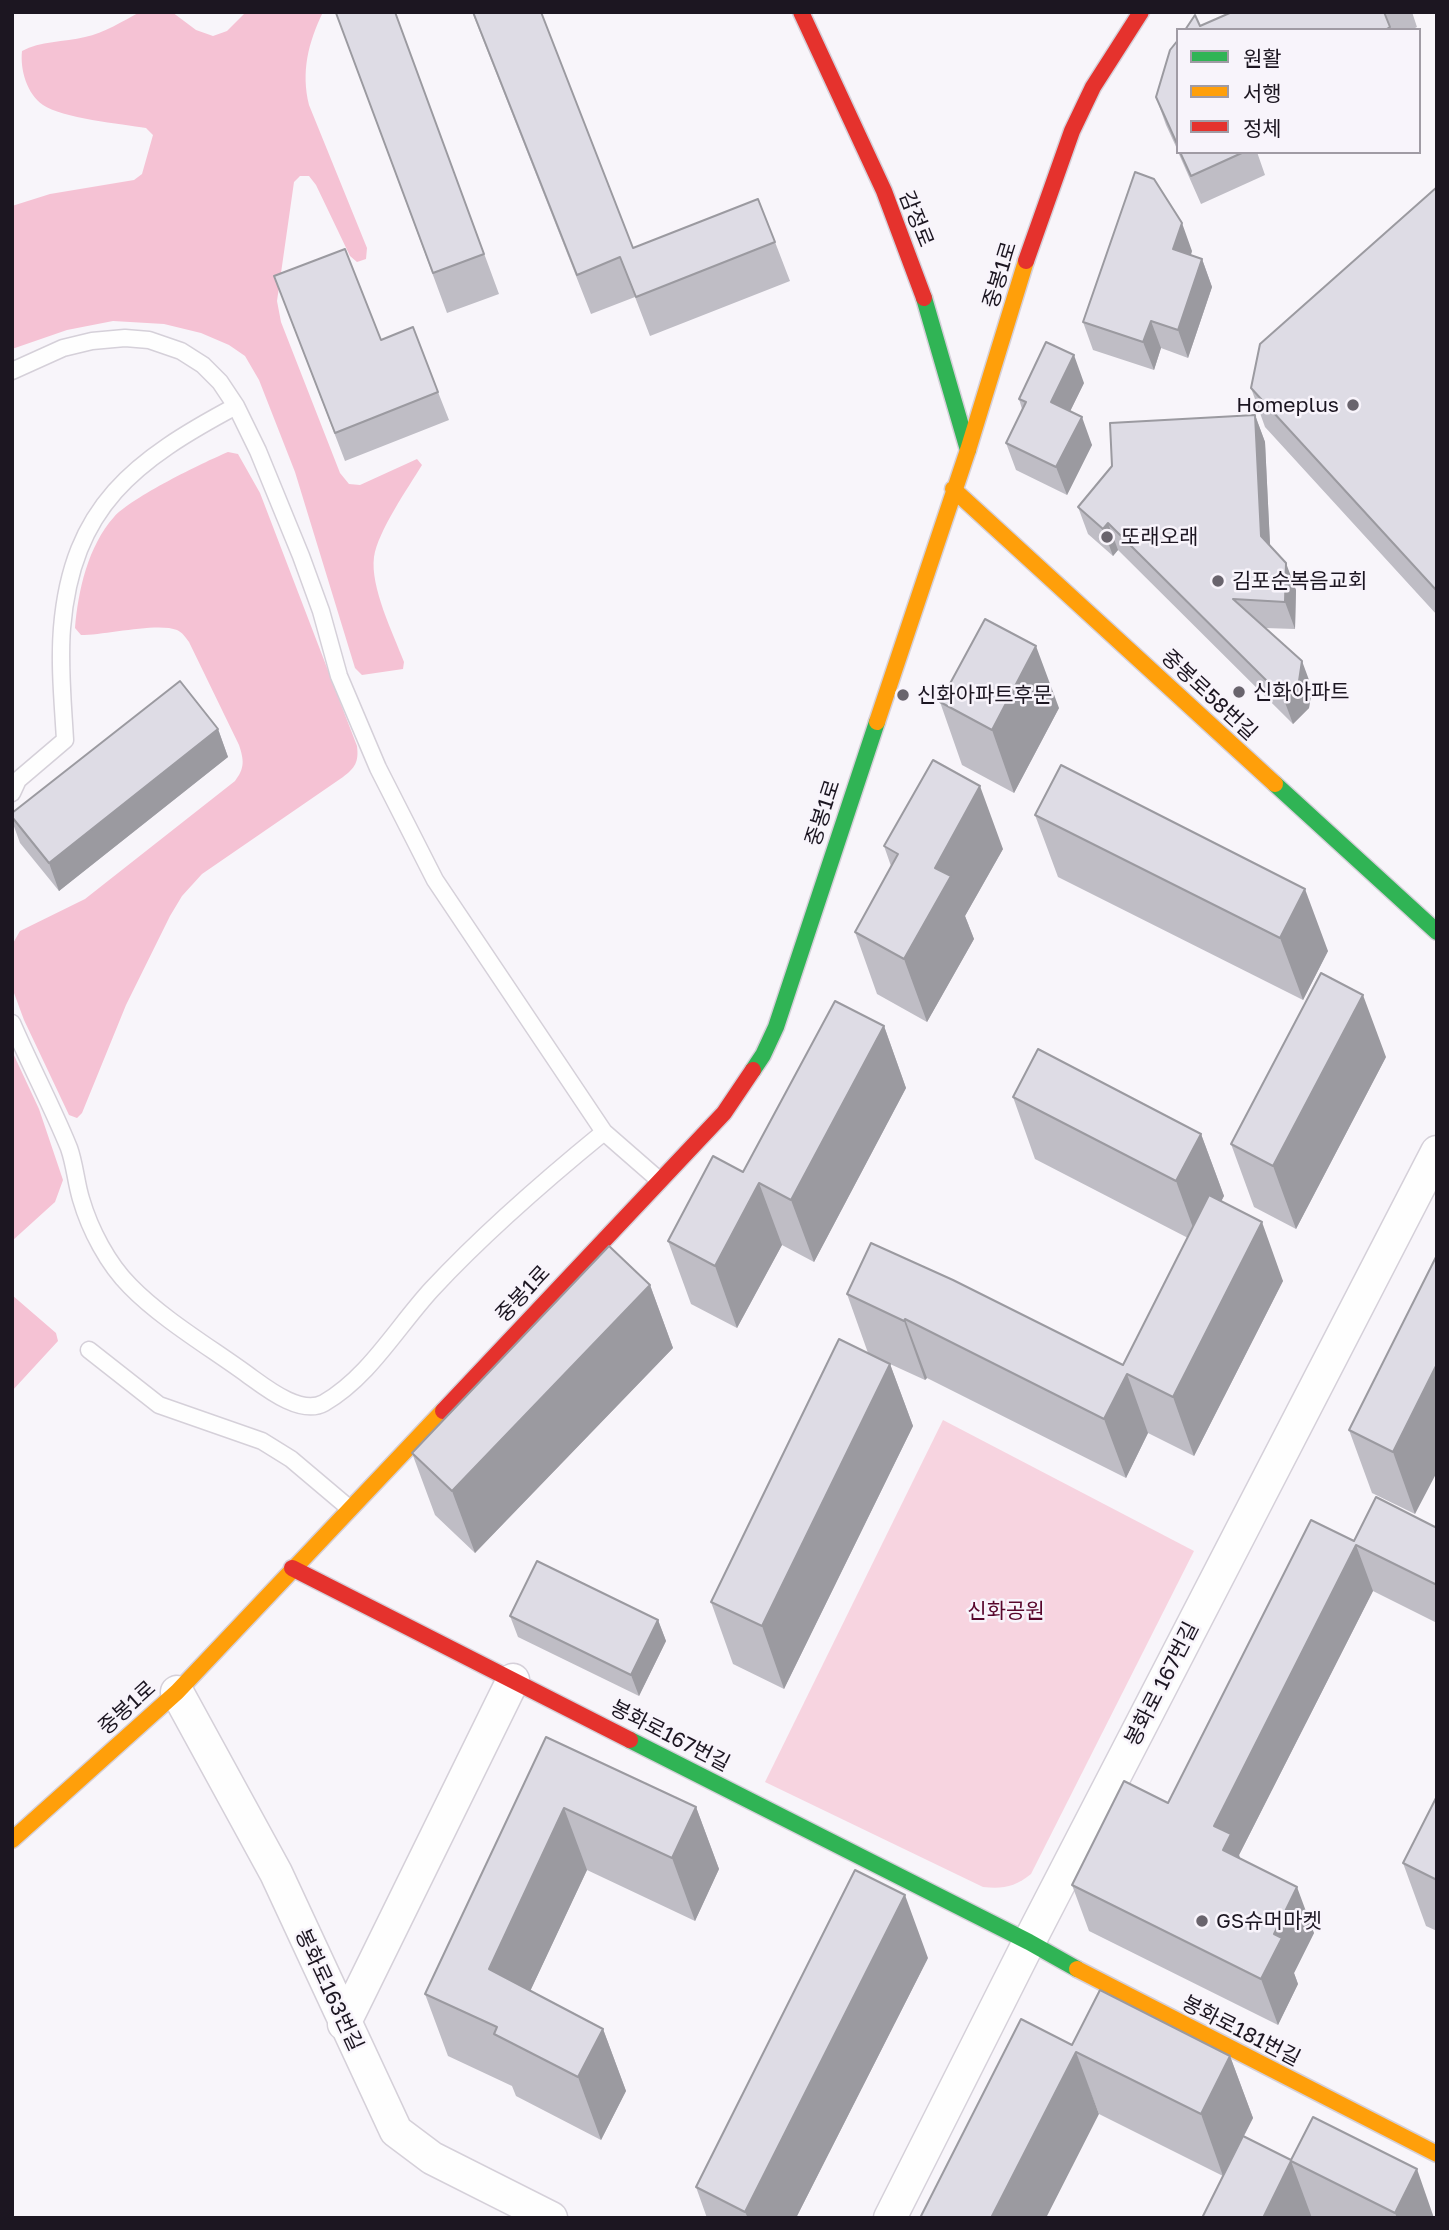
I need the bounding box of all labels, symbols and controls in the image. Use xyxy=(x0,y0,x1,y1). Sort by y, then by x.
legend xyxy=(1176,28,1421,154)
text: 원활 xyxy=(1243,45,1282,71)
text: 서행 xyxy=(1243,80,1282,106)
text: 정체 xyxy=(1243,115,1282,141)
street label: 감정로 xyxy=(893,187,939,251)
street label: 중봉1로 xyxy=(978,239,1022,311)
place label: Homeplus xyxy=(1236,392,1339,418)
marker: Homeplus xyxy=(1345,397,1361,413)
place label: 또래오래 xyxy=(1121,524,1198,550)
marker: 또래오래 xyxy=(1099,529,1115,545)
place label: 김포순복음교회 xyxy=(1232,568,1367,594)
marker: 김포순복음교회 xyxy=(1210,573,1226,589)
street label: 중봉로58번길 xyxy=(1156,644,1262,746)
place label: 신화아파트 xyxy=(1253,679,1350,705)
place label: 신화아파트후문 xyxy=(917,682,1052,708)
marker: 신화아파트 xyxy=(1231,684,1247,700)
marker: 신화아파트후문 xyxy=(895,687,911,703)
street label: 중봉1로 xyxy=(800,777,846,849)
street label: 중봉1로 xyxy=(491,1260,555,1328)
park label: 신화공원 xyxy=(967,1598,1045,1624)
street label: 봉화로 167번길 xyxy=(1120,1618,1204,1750)
street label: 중봉1로 xyxy=(93,1676,161,1740)
street label: 봉화로167번길 xyxy=(606,1695,734,1777)
place label: GS슈머마켓 xyxy=(1216,1908,1322,1934)
marker: GS슈머마켓 xyxy=(1194,1913,1210,1929)
street label: 봉화로163번길 xyxy=(290,1925,368,2055)
street label: 봉화로181번길 xyxy=(1177,1990,1305,2072)

